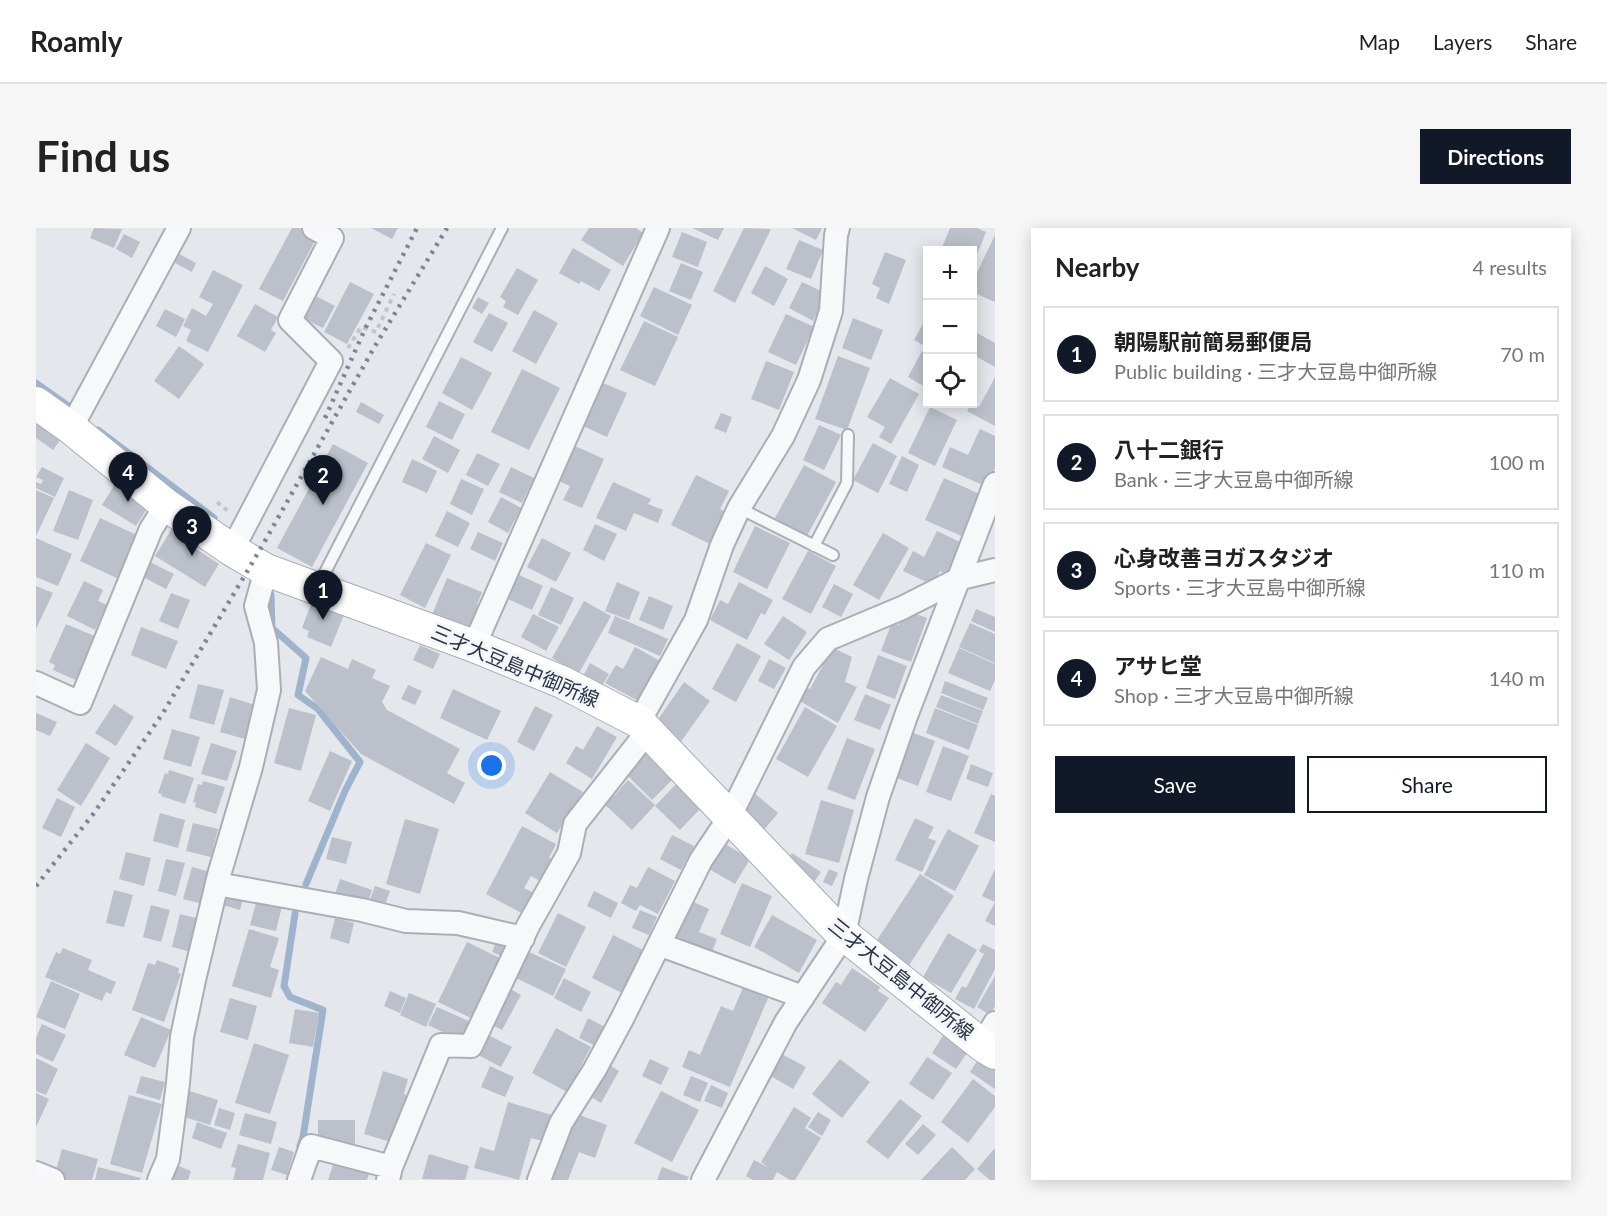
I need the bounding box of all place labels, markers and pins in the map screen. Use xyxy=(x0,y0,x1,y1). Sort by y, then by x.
pin: 4 xyxy=(108,452,148,502)
pin: 2 xyxy=(304,456,342,505)
pin: 3 xyxy=(172,506,212,556)
pin: 1 xyxy=(304,570,342,620)

